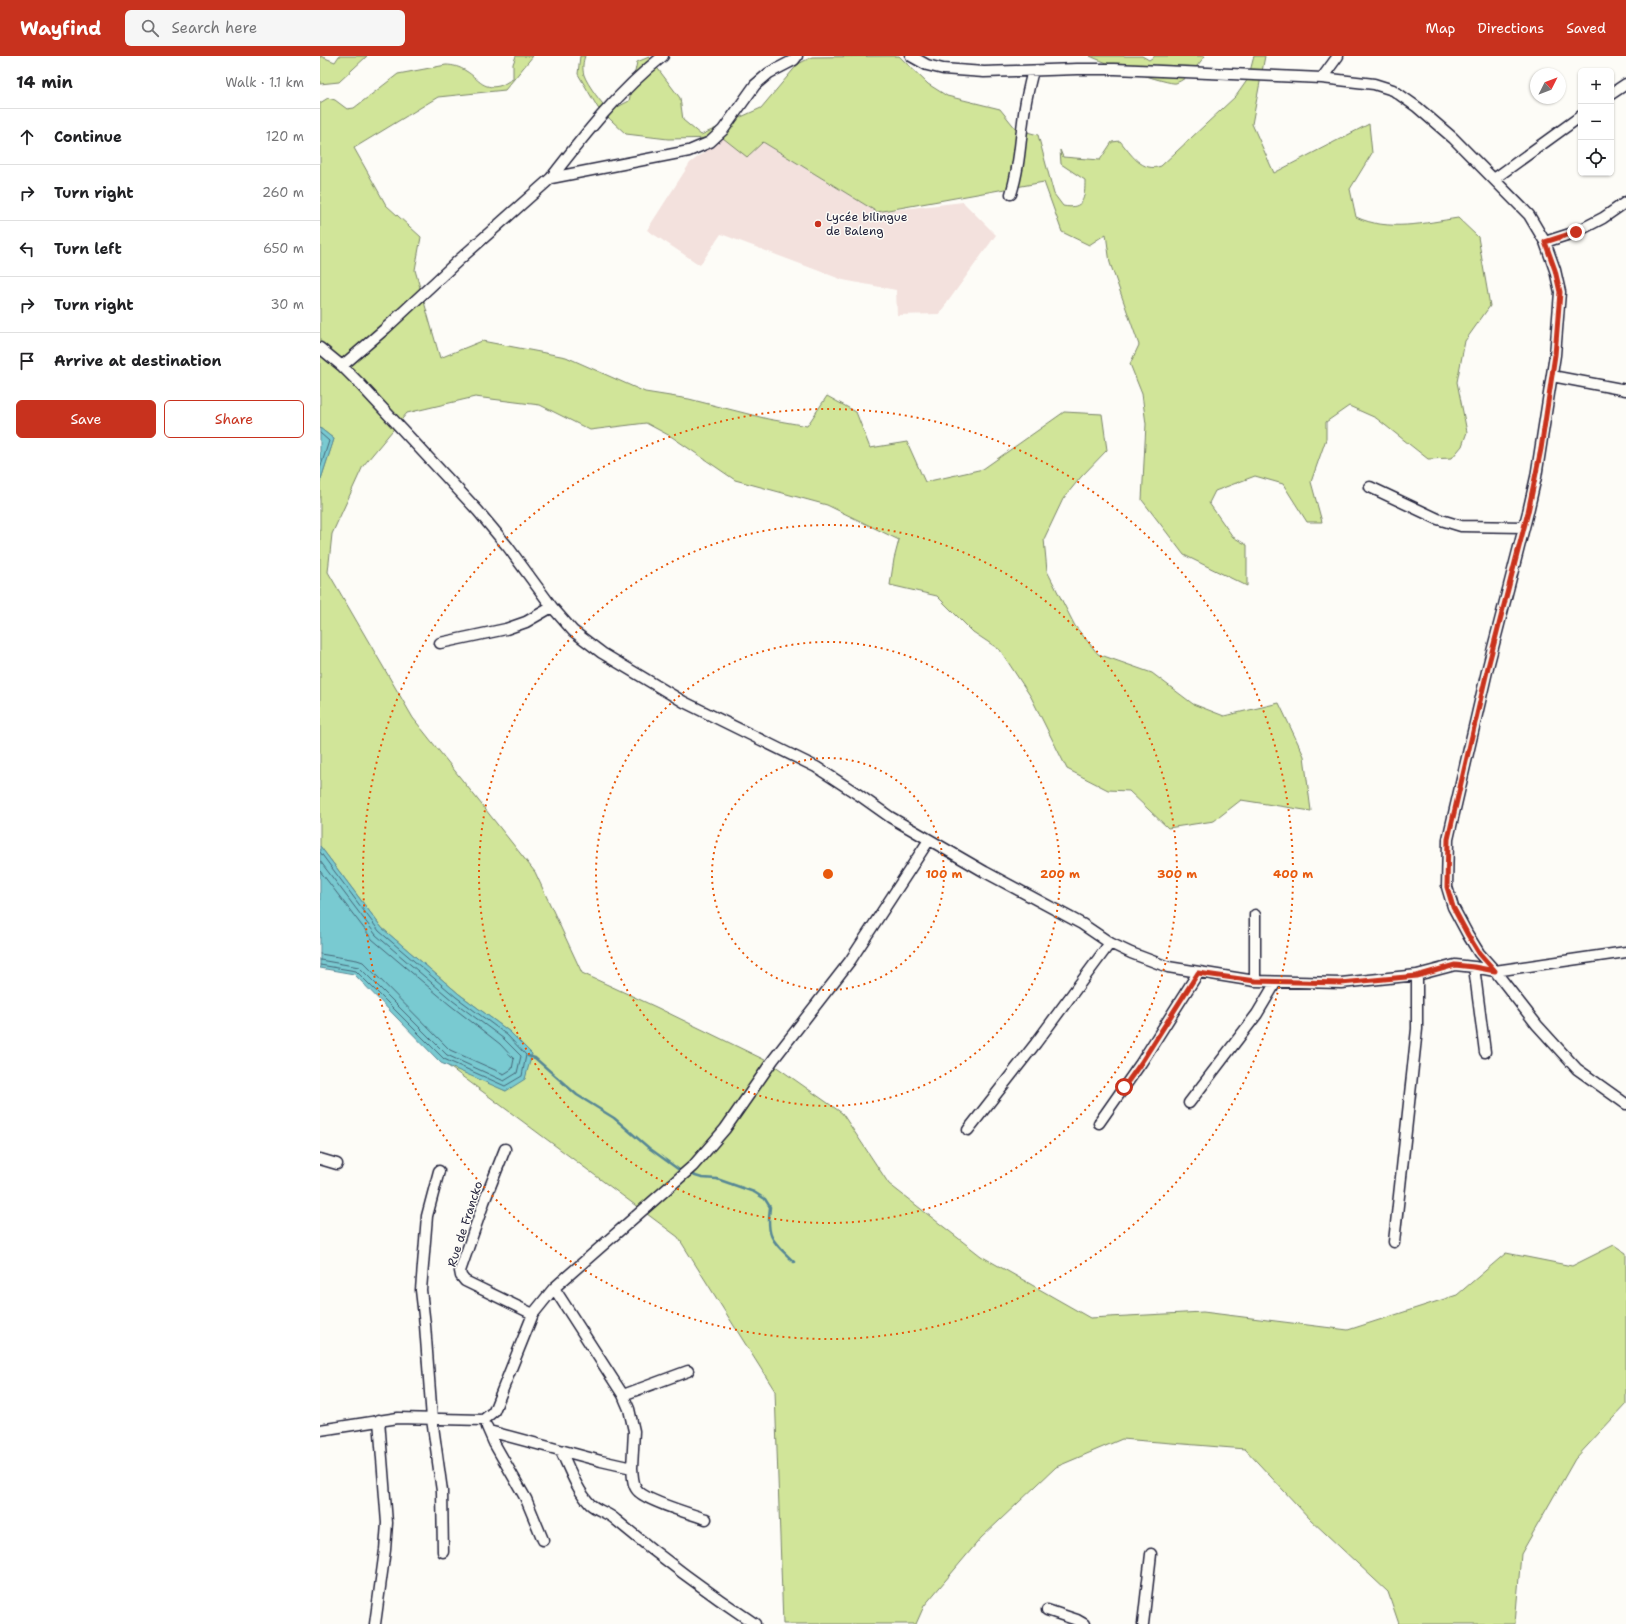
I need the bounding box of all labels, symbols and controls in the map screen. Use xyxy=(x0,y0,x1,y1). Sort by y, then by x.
search box xyxy=(125,10,405,46)
text: Wayfind xyxy=(20,16,101,41)
icon: search xyxy=(139,17,161,39)
text: Search here xyxy=(171,18,257,38)
text: Map xyxy=(1426,19,1456,37)
text: Directions xyxy=(1478,19,1544,37)
text: Saved xyxy=(1566,19,1606,37)
north arrow xyxy=(1530,68,1566,104)
map controls xyxy=(1578,68,1614,176)
button: + xyxy=(1578,68,1614,104)
text: 14 min xyxy=(16,71,73,93)
text: Walk · 1.1 km xyxy=(225,74,304,91)
button: − xyxy=(1578,104,1614,140)
icon: ahead xyxy=(16,126,38,148)
text: Continue xyxy=(54,127,122,147)
text: 120 m xyxy=(266,128,304,145)
button: locate xyxy=(1578,140,1614,176)
icon: right xyxy=(16,182,38,204)
text: Turn right xyxy=(54,183,134,203)
text: 260 m xyxy=(262,184,304,201)
place label: Lycée bilingue de Baleng xyxy=(826,209,908,239)
marker: Lycée bilingue de Baleng xyxy=(813,219,823,229)
route end xyxy=(1567,223,1585,241)
icon: left xyxy=(16,238,38,260)
text: Turn left xyxy=(54,239,122,259)
text: 650 m xyxy=(263,240,304,257)
icon: right xyxy=(16,294,38,316)
text: Turn right xyxy=(54,295,134,315)
text: 30 m xyxy=(270,296,304,313)
icon: arrive xyxy=(16,350,38,372)
text: Arrive at destination xyxy=(54,351,222,371)
button: Save xyxy=(16,400,156,438)
button: Share xyxy=(164,400,304,438)
text: 100 m xyxy=(926,866,963,882)
text: 200 m xyxy=(1040,866,1080,882)
text: 300 m xyxy=(1157,866,1197,882)
text: 400 m xyxy=(1273,866,1313,882)
centre of rings xyxy=(821,867,835,881)
route start xyxy=(1115,1078,1133,1096)
street label: Rue de Francko xyxy=(444,1179,486,1269)

